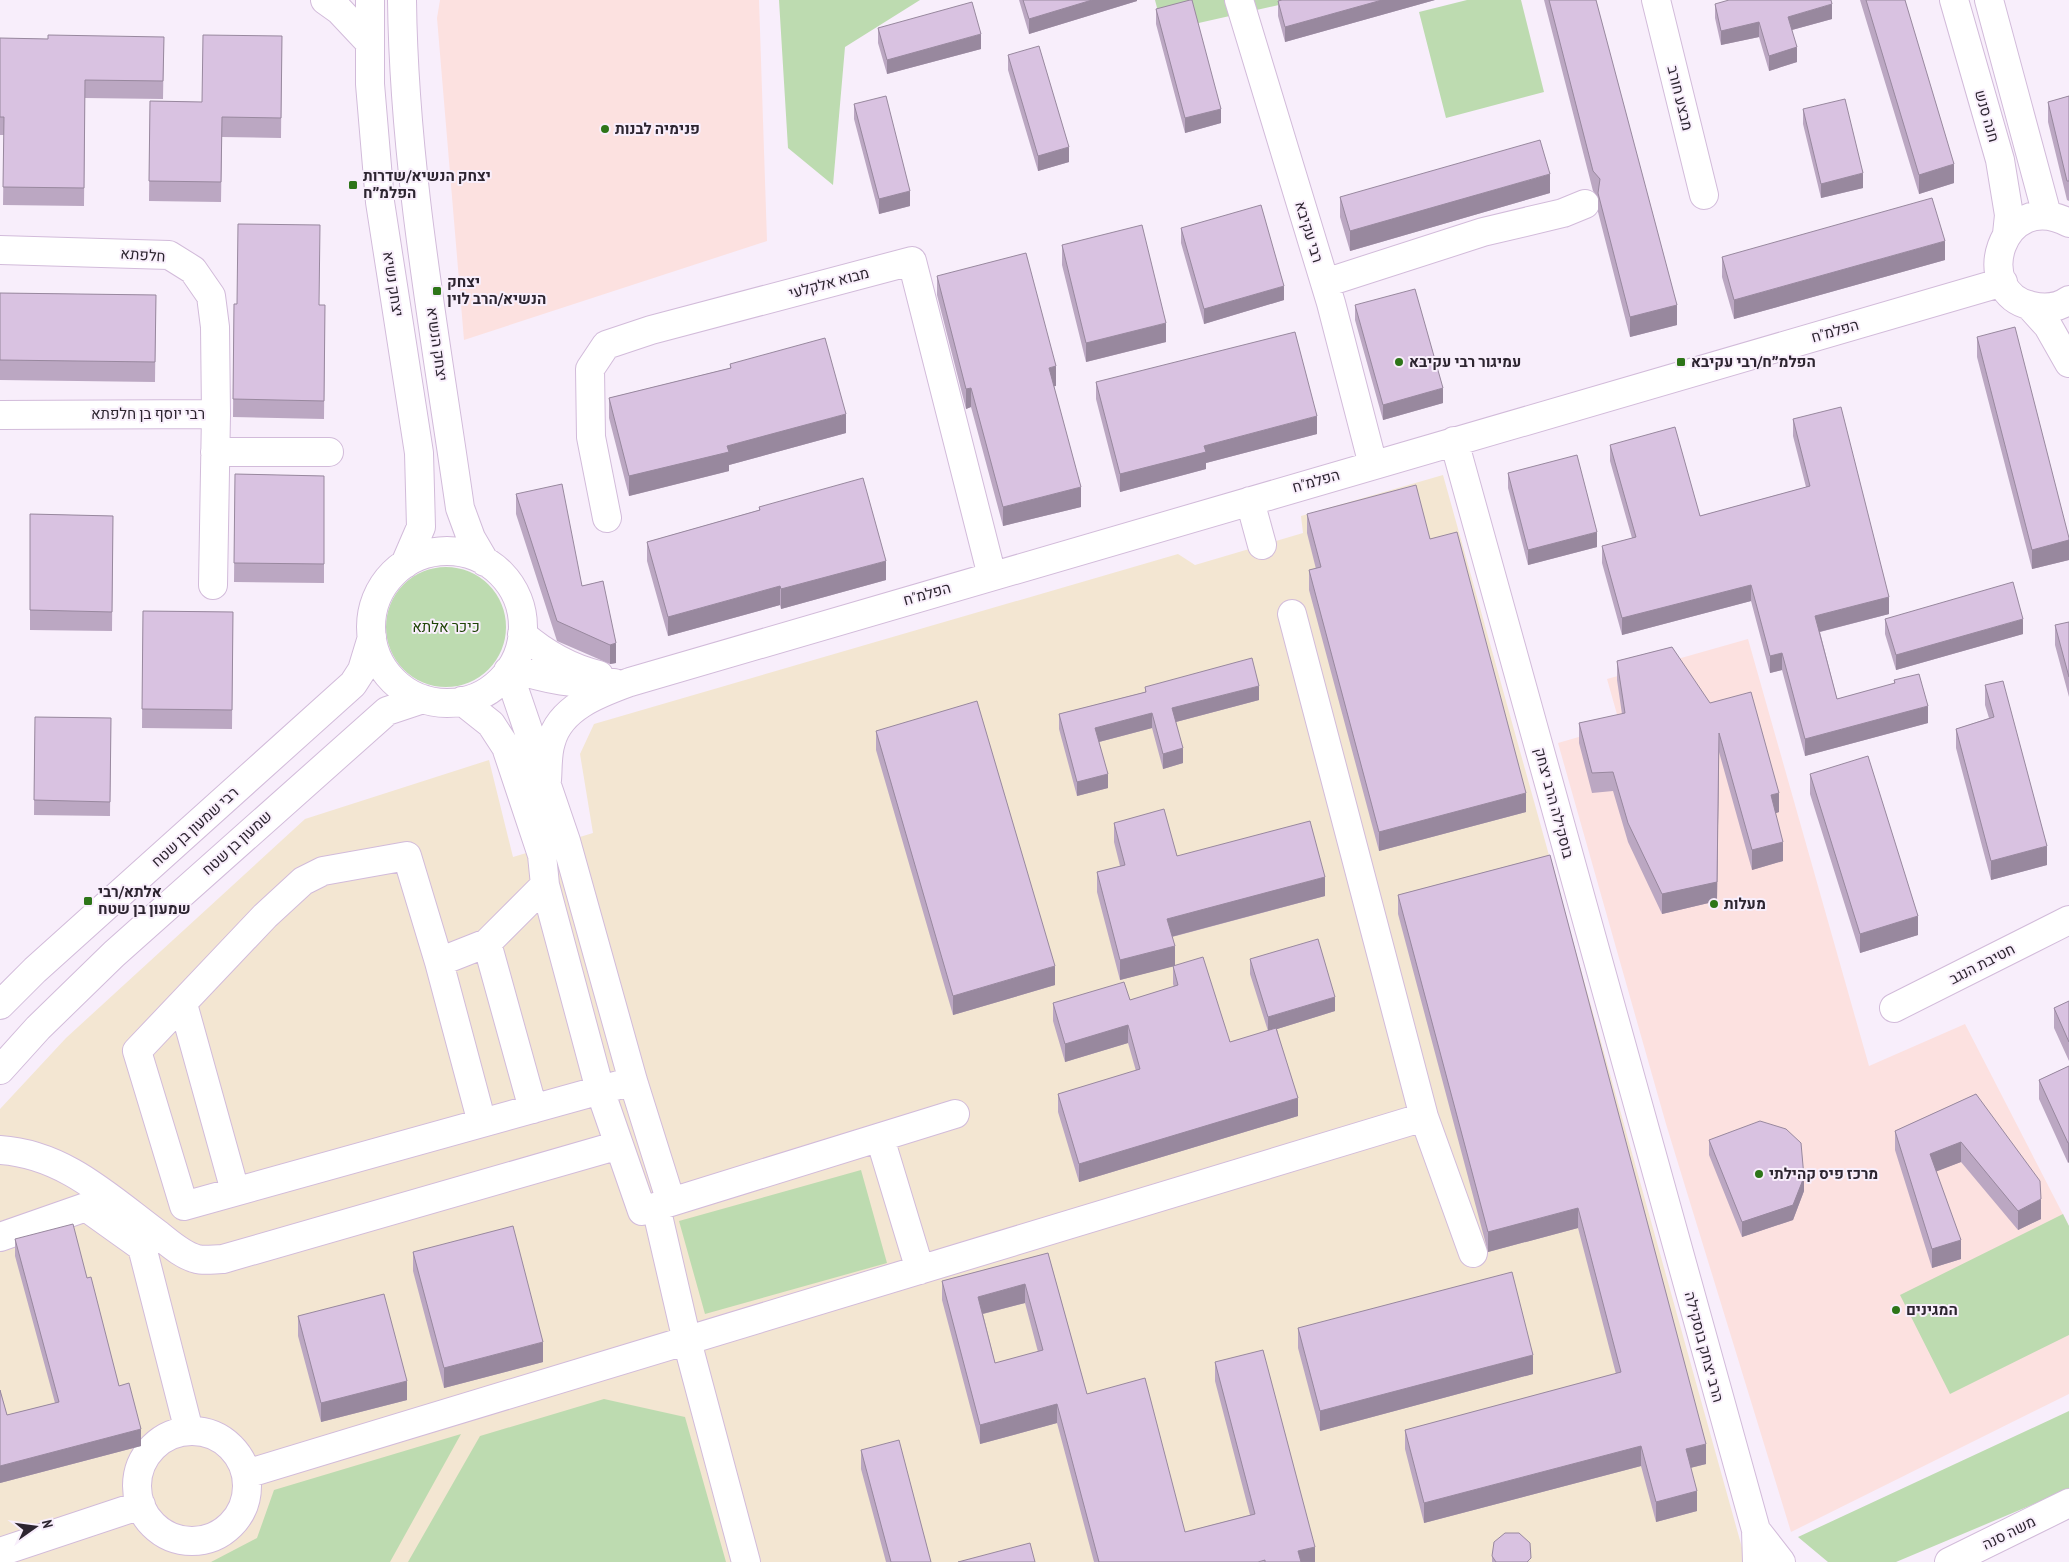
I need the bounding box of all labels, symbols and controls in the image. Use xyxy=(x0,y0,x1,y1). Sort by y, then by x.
street label: מבצע חורב xyxy=(1663,63,1698,132)
street label: חנה סנש xyxy=(1971,88,2004,144)
place label: פנימיה לבנות xyxy=(615,119,700,138)
marker: פנימיה לבנות xyxy=(599,123,611,135)
place label: יצחק הנשיא/שדרות הפלמ״ח xyxy=(363,166,491,202)
marker: יצחק הנשיא/שדרות הפלמ״ח xyxy=(347,179,359,191)
street label: רבי עקיבא xyxy=(1291,199,1328,265)
street label: חלפתא xyxy=(120,243,166,266)
street label: יצחק נשיא xyxy=(379,250,408,318)
street label: מבוא אלקלעי xyxy=(787,263,871,302)
place label: יצחק הנשיא/הרב לוין xyxy=(447,272,546,308)
marker: יצחק הנשיא/הרב לוין xyxy=(431,285,443,297)
street label: יצחק הנשיא xyxy=(423,306,452,382)
street label: הפלמ"ח xyxy=(1809,315,1861,346)
place label: עמיגור רבי עקיבא xyxy=(1409,352,1521,371)
place label: הפלמ״ח/רבי עקיבא xyxy=(1691,352,1816,371)
marker: עמיגור רבי עקיבא xyxy=(1393,356,1405,368)
marker: הפלמ״ח/רבי עקיבא xyxy=(1675,356,1687,368)
street label: רבי יוסף בן חלפתא xyxy=(91,404,205,423)
street label: הפלמ"ח xyxy=(1290,465,1342,496)
street label: הפלמ"ח xyxy=(901,578,953,609)
park label: כיכר אלתא xyxy=(412,617,480,636)
street label: בוסקילה הרב יצחק xyxy=(1531,745,1578,860)
street label: רבי שמעון בן שטח xyxy=(148,783,242,871)
street label: שמעון בן שטח xyxy=(198,807,276,879)
place label: אלתא/רבי שמעון בן שטח xyxy=(98,882,191,918)
place label: מעלות xyxy=(1724,894,1766,913)
marker: אלתא/רבי שמעון בן שטח xyxy=(82,895,94,907)
marker: מעלות xyxy=(1708,898,1720,910)
street label: חטיבת הנגב xyxy=(1946,939,2018,988)
place label: מרכז פיס קהילתי xyxy=(1769,1164,1878,1183)
marker: מרכז פיס קהילתי xyxy=(1753,1168,1765,1180)
street label: הרב יצחק בוסקילה xyxy=(1681,1289,1728,1404)
place label: המגינים xyxy=(1906,1300,1958,1319)
marker: המגינים xyxy=(1890,1304,1902,1316)
north arrow xyxy=(10,1502,60,1552)
street label: משה סנה xyxy=(1979,1511,2039,1554)
text: N xyxy=(38,1518,57,1530)

